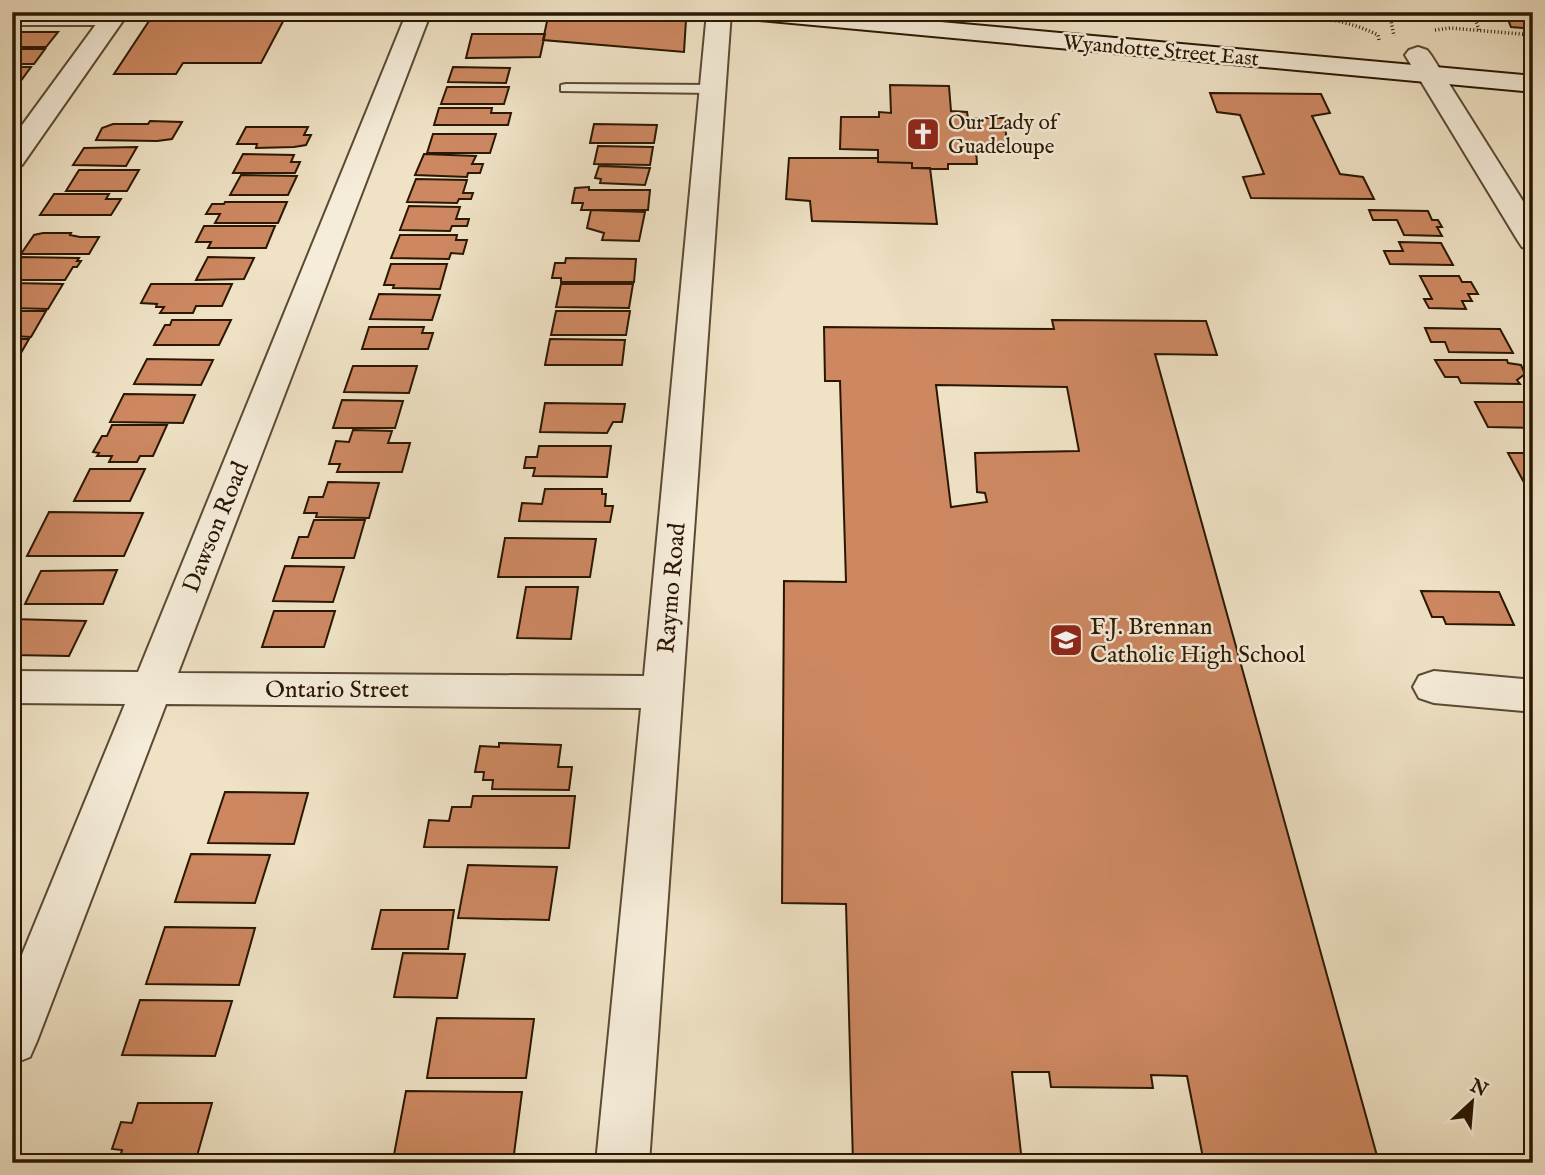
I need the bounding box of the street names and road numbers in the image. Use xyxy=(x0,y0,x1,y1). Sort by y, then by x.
street label: Wyandotte Street East xyxy=(1062,29,1260,73)
street label: Dawson Road xyxy=(176,457,257,598)
street label: Raymo Road xyxy=(651,521,694,655)
street label: Ontario Street xyxy=(265,675,409,706)

